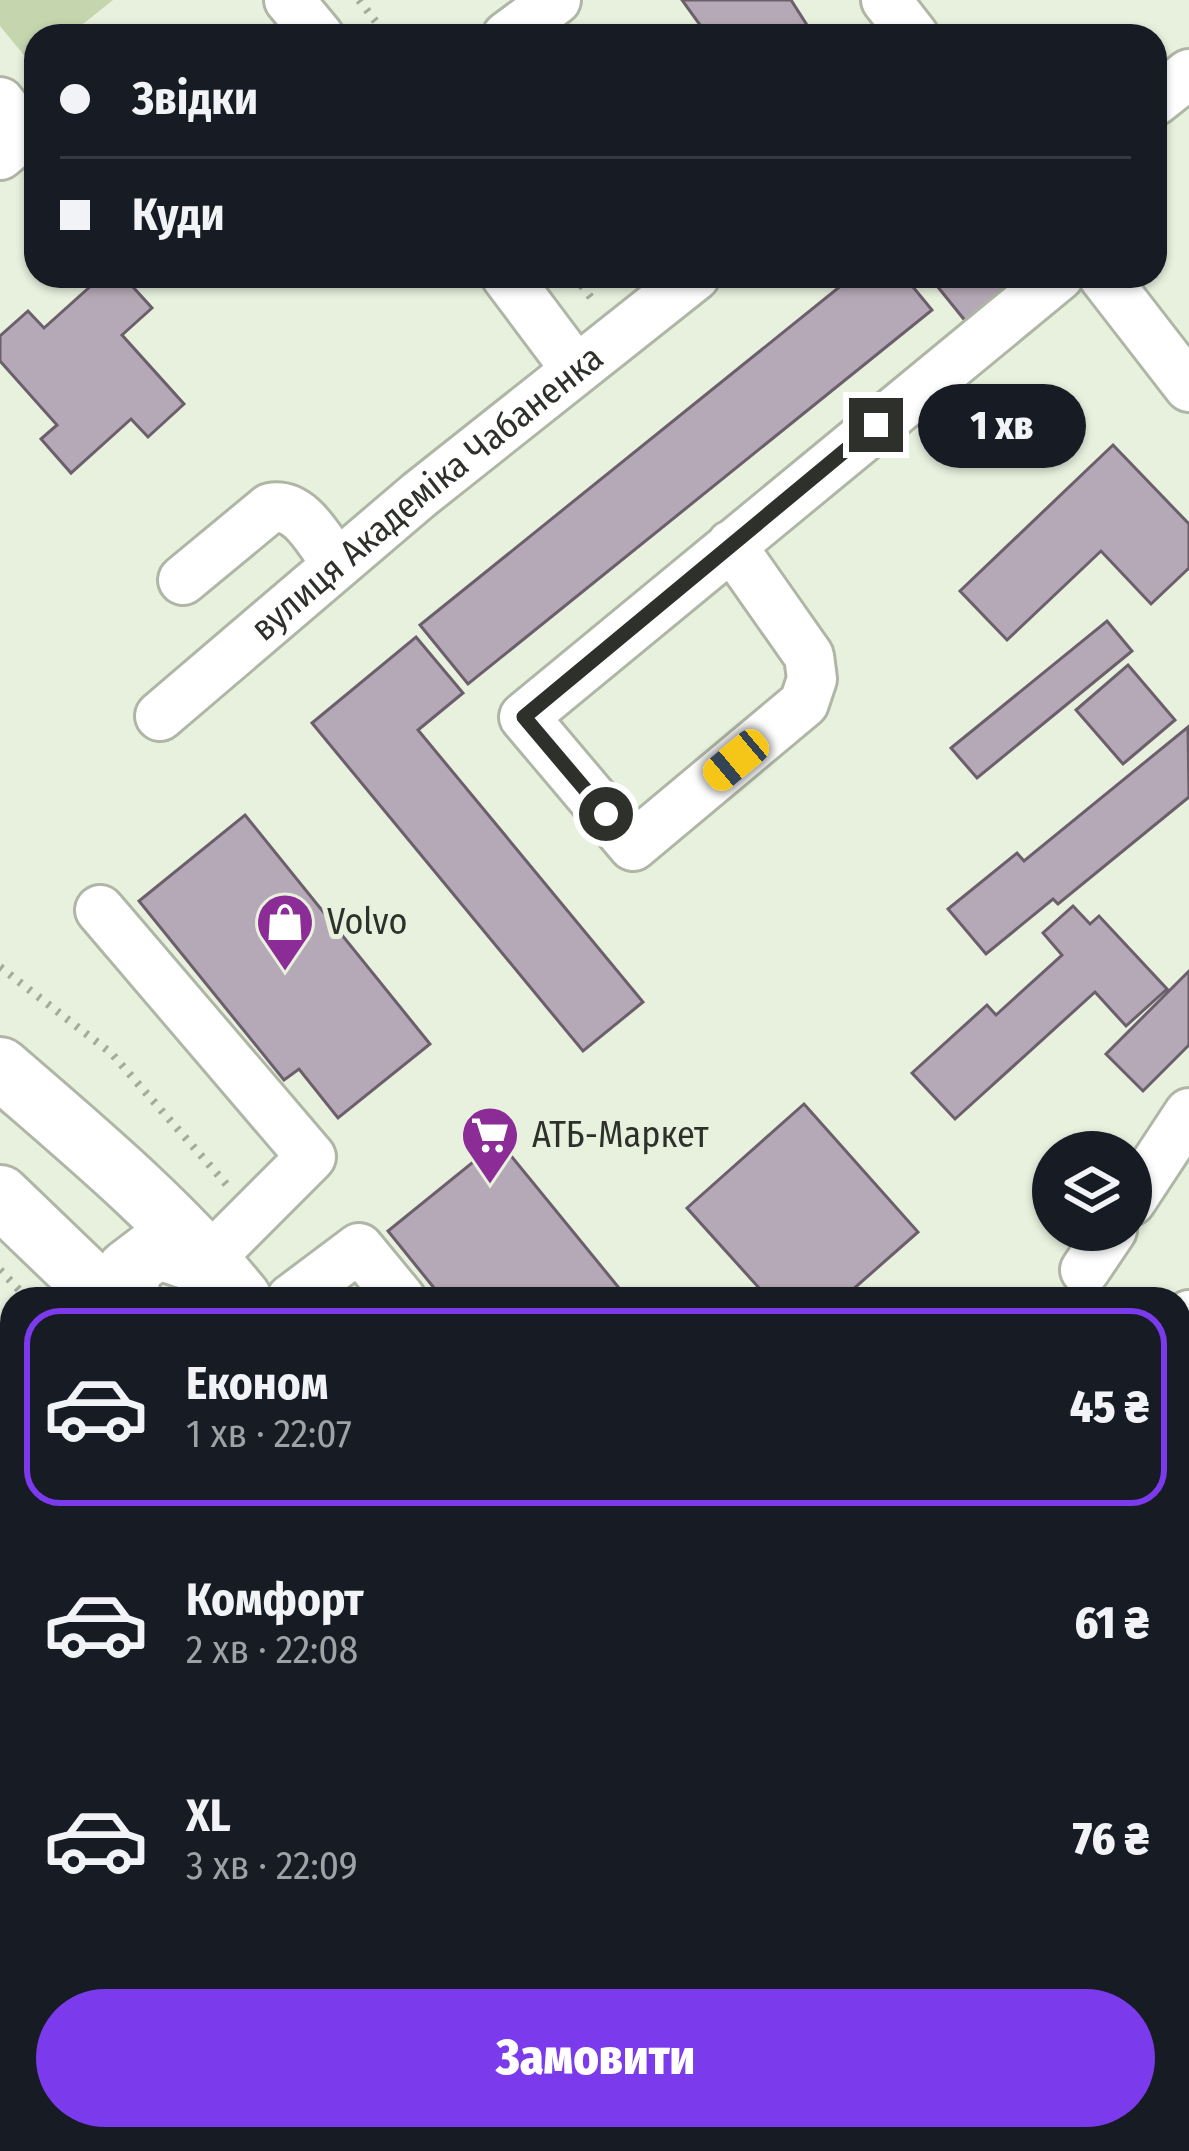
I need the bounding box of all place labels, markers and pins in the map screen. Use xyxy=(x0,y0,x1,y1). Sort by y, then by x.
shop icon: Volvo xyxy=(254,891,316,973)
place label: Volvo xyxy=(327,900,407,944)
supermarket icon: АТБ-Маркет xyxy=(459,1104,521,1186)
place label: АТБ-Маркет xyxy=(532,1113,709,1157)

